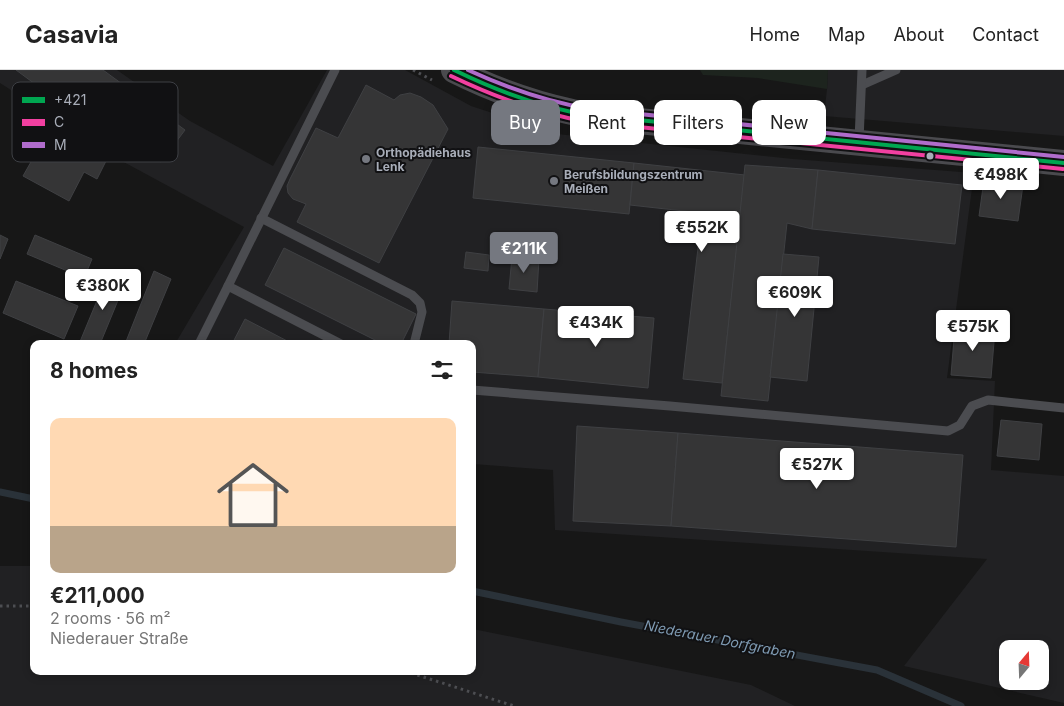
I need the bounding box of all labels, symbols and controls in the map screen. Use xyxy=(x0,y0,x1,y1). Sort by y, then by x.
text: Casavia xyxy=(25,20,118,49)
text: Home xyxy=(750,24,800,45)
text: Map xyxy=(828,24,865,45)
text: About xyxy=(893,24,944,45)
text: Contact xyxy=(972,24,1039,45)
legend xyxy=(12,82,178,162)
text: +421 xyxy=(54,91,87,108)
chip: Buy xyxy=(491,100,560,145)
chip: Rent xyxy=(570,100,644,145)
chip: Filters xyxy=(654,100,742,145)
chip: New xyxy=(752,100,826,145)
text: C xyxy=(54,113,64,130)
text: M xyxy=(54,136,67,153)
place label: Orthopädiehaus Lenk xyxy=(376,145,471,174)
unlabelled marker xyxy=(925,151,935,161)
marker: Orthopädiehaus Lenk xyxy=(360,153,372,165)
pin: €498K xyxy=(966,158,1036,200)
text: €498K xyxy=(974,164,1028,184)
place label: Berufsbildungszentrum Meißen xyxy=(564,167,703,196)
marker: Berufsbildungszentrum Meißen xyxy=(548,175,560,187)
pin: €552K xyxy=(667,210,737,253)
text: €552K xyxy=(676,217,729,237)
pin: €211K xyxy=(489,232,559,274)
text: €211K xyxy=(501,238,547,258)
pin: €380K xyxy=(68,268,138,311)
text: €380K xyxy=(76,275,130,295)
pin: €609K xyxy=(760,276,830,318)
text: €609K xyxy=(768,282,822,302)
pin: €434K xyxy=(561,306,631,348)
pin: €575K xyxy=(938,310,1008,352)
text: €434K xyxy=(569,312,623,332)
text: €575K xyxy=(947,316,999,336)
icon: filters xyxy=(428,356,456,384)
text: 8 homes xyxy=(50,358,138,383)
pin: €527K xyxy=(782,448,852,490)
icon: home xyxy=(208,450,298,540)
text: €527K xyxy=(791,454,843,474)
text: €211,000 xyxy=(50,583,145,608)
text: 2 rooms · 56 m² xyxy=(50,608,171,628)
water label: Niederauer Dorfgraben xyxy=(643,616,797,662)
text: Niederauer Straße xyxy=(50,628,188,648)
north arrow xyxy=(999,640,1049,690)
map controls xyxy=(999,640,1049,690)

